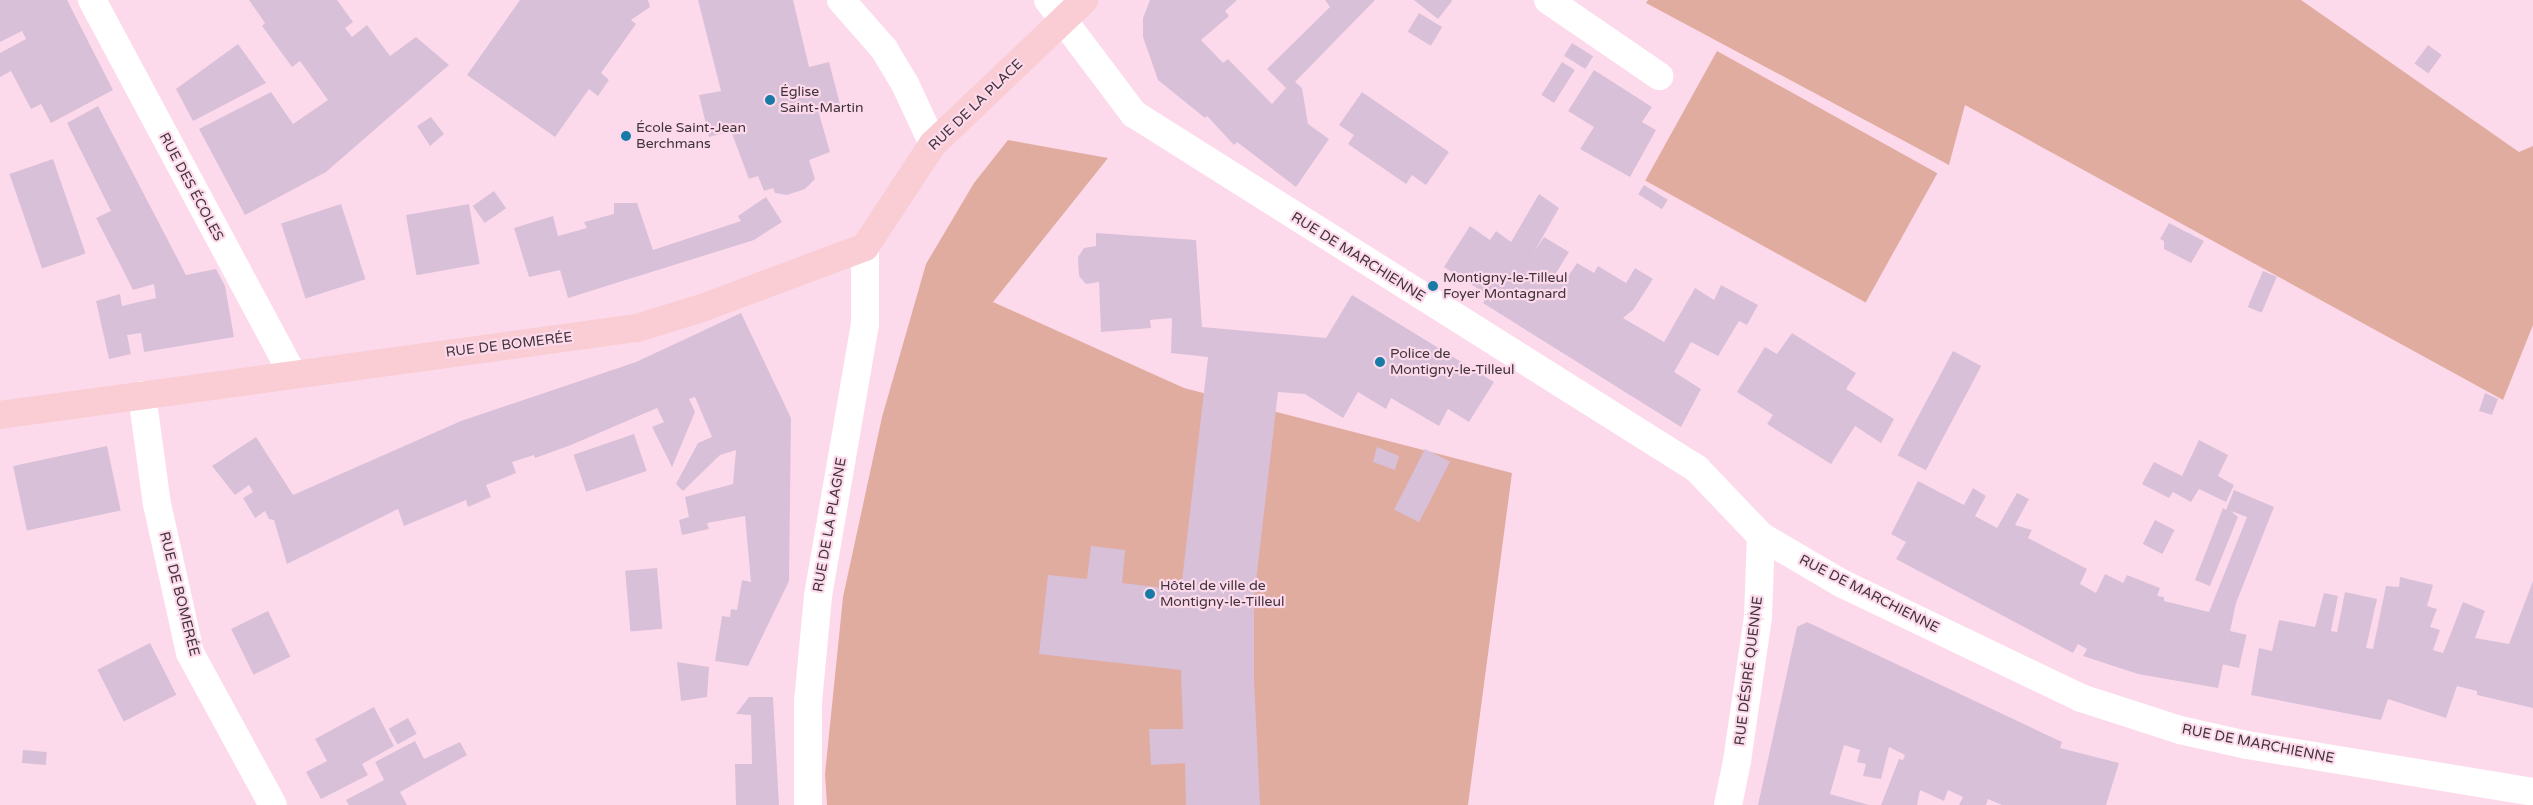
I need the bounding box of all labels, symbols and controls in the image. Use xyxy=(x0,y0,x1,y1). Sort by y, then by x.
street label: RUE DE LA PLACE xyxy=(925,56,1027,154)
place label: Église Saint-Martin xyxy=(780,84,864,116)
marker: Église Saint-Martin xyxy=(764,94,776,106)
place label: École Saint-Jean Berchmans xyxy=(636,120,746,152)
street label: RUE DES ÉCOLES xyxy=(155,130,227,244)
marker: École Saint-Jean Berchmans xyxy=(620,130,632,142)
street label: RUE DE MARCHIENNE xyxy=(1288,209,1428,305)
place label: Montigny-le-Tilleul Foyer Montagnard xyxy=(1443,270,1567,302)
marker: Montigny-le-Tilleul Foyer Montagnard xyxy=(1427,280,1439,292)
street label: RUE DE BOMERÉE xyxy=(445,329,573,361)
place label: Police de Montigny-le-Tilleul xyxy=(1390,346,1514,378)
marker: Police de Montigny-le-Tilleul xyxy=(1374,356,1386,368)
street label: RUE DE LA PLAGNE xyxy=(810,456,850,594)
street label: RUE DE BOMERÉE xyxy=(155,530,203,658)
street label: RUE DE MARCHIENNE xyxy=(1796,551,1942,637)
place label: Hôtel de ville de Montigny-le-Tilleul xyxy=(1160,578,1284,610)
marker: Hôtel de ville de Montigny-le-Tilleul xyxy=(1144,588,1156,600)
street label: RUE DÉSIRÉ QUENNE xyxy=(1732,595,1766,747)
street label: RUE DE MARCHIENNE xyxy=(2180,721,2336,767)

